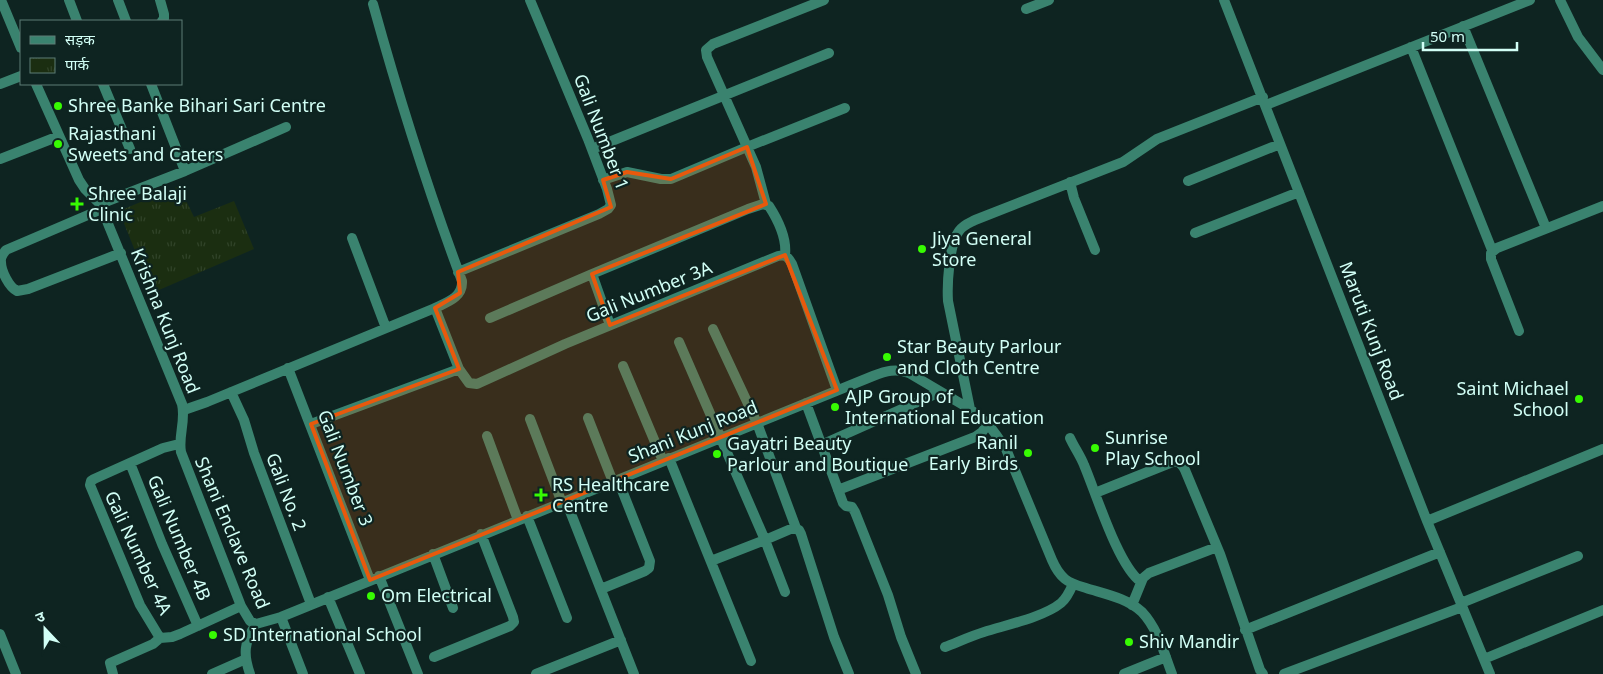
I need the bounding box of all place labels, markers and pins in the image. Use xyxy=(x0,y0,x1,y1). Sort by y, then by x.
place label: Shree Banke Bihari Sari Centre xyxy=(68,93,326,117)
marker: Shree Banke Bihari Sari Centre xyxy=(52,100,64,112)
place label: Rajasthani Sweets and Caters xyxy=(68,121,223,166)
marker: Rajasthani Sweets and Caters xyxy=(52,138,64,150)
place label: Shree Balaji Clinic xyxy=(88,181,187,226)
marker: Shree Balaji Clinic xyxy=(70,197,84,211)
place label: Jiya General Store xyxy=(930,226,1032,271)
marker: Jiya General Store xyxy=(916,243,928,255)
place label: Star Beauty Parlour and Cloth Centre xyxy=(897,334,1062,379)
marker: Star Beauty Parlour and Cloth Centre xyxy=(881,351,893,363)
place label: Saint Michael School xyxy=(1456,376,1569,421)
place label: AJP Group of International Education xyxy=(845,384,1044,429)
marker: Saint Michael School xyxy=(1573,393,1585,405)
marker: AJP Group of International Education xyxy=(829,401,841,413)
place label: Sunrise Play School xyxy=(1105,425,1201,470)
place label: Ranil Early Birds xyxy=(929,430,1018,475)
place label: Gayatri Beauty Parlour and Boutique xyxy=(727,431,908,476)
marker: Sunrise Play School xyxy=(1089,442,1101,454)
marker: Ranil Early Birds xyxy=(1022,447,1034,459)
marker: Gayatri Beauty Parlour and Boutique xyxy=(711,448,723,460)
place label: RS Healthcare Centre xyxy=(552,472,670,517)
marker: RS Healthcare Centre xyxy=(534,488,548,502)
place label: Om Electrical xyxy=(381,583,492,607)
marker: Om Electrical xyxy=(365,590,377,602)
place label: SD International School xyxy=(223,622,422,646)
marker: SD International School xyxy=(207,629,219,641)
place label: Shiv Mandir xyxy=(1139,629,1240,653)
marker: Shiv Mandir xyxy=(1123,636,1135,648)

